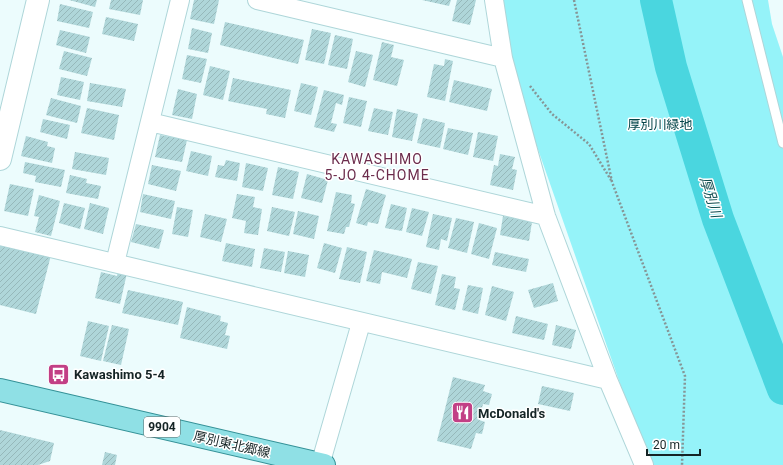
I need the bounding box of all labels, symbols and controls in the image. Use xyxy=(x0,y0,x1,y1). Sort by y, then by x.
park label: 厚別川緑地 xyxy=(627,117,693,132)
district label: KAWASHIMO 5-JO 4-CHOME xyxy=(324,151,430,183)
water label: 厚別川 xyxy=(697,175,725,221)
bus stop icon: Kawashimo 5-4 xyxy=(45,361,71,387)
place label: Kawashimo 5-4 xyxy=(74,367,166,382)
restaurant icon: McDonald's xyxy=(449,400,475,426)
place label: McDonald's xyxy=(478,406,545,421)
road number: 9904 xyxy=(144,417,180,437)
street label: 厚別東北郷線 xyxy=(192,428,272,461)
scale bar xyxy=(647,431,700,457)
text: 20 m xyxy=(653,438,680,452)

